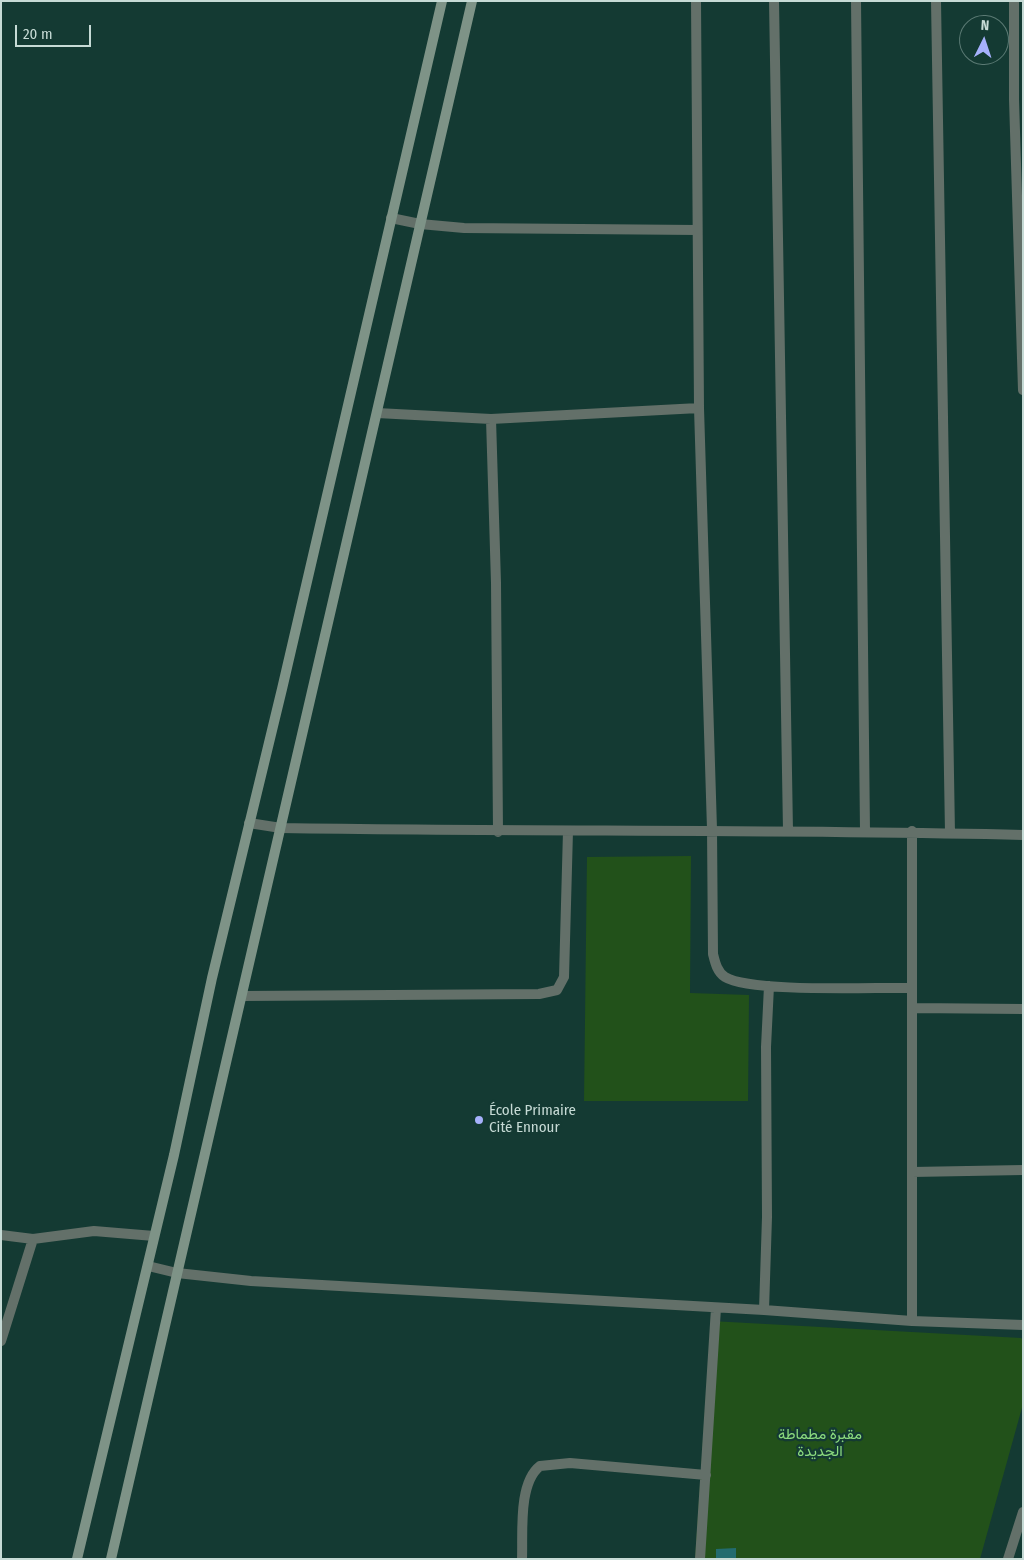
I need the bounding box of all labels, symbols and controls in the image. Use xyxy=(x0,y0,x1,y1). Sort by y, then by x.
scale bar xyxy=(18,15,94,47)
north arrow xyxy=(959,15,1009,65)
text: N xyxy=(980,17,990,34)
text: 20 m xyxy=(23,25,53,43)
place label: École Primaire Cité Ennour xyxy=(489,1102,576,1137)
marker: École Primaire Cité Ennour xyxy=(473,1114,485,1126)
park label: مقبرة مطماطة الجديدة xyxy=(778,1426,862,1461)

